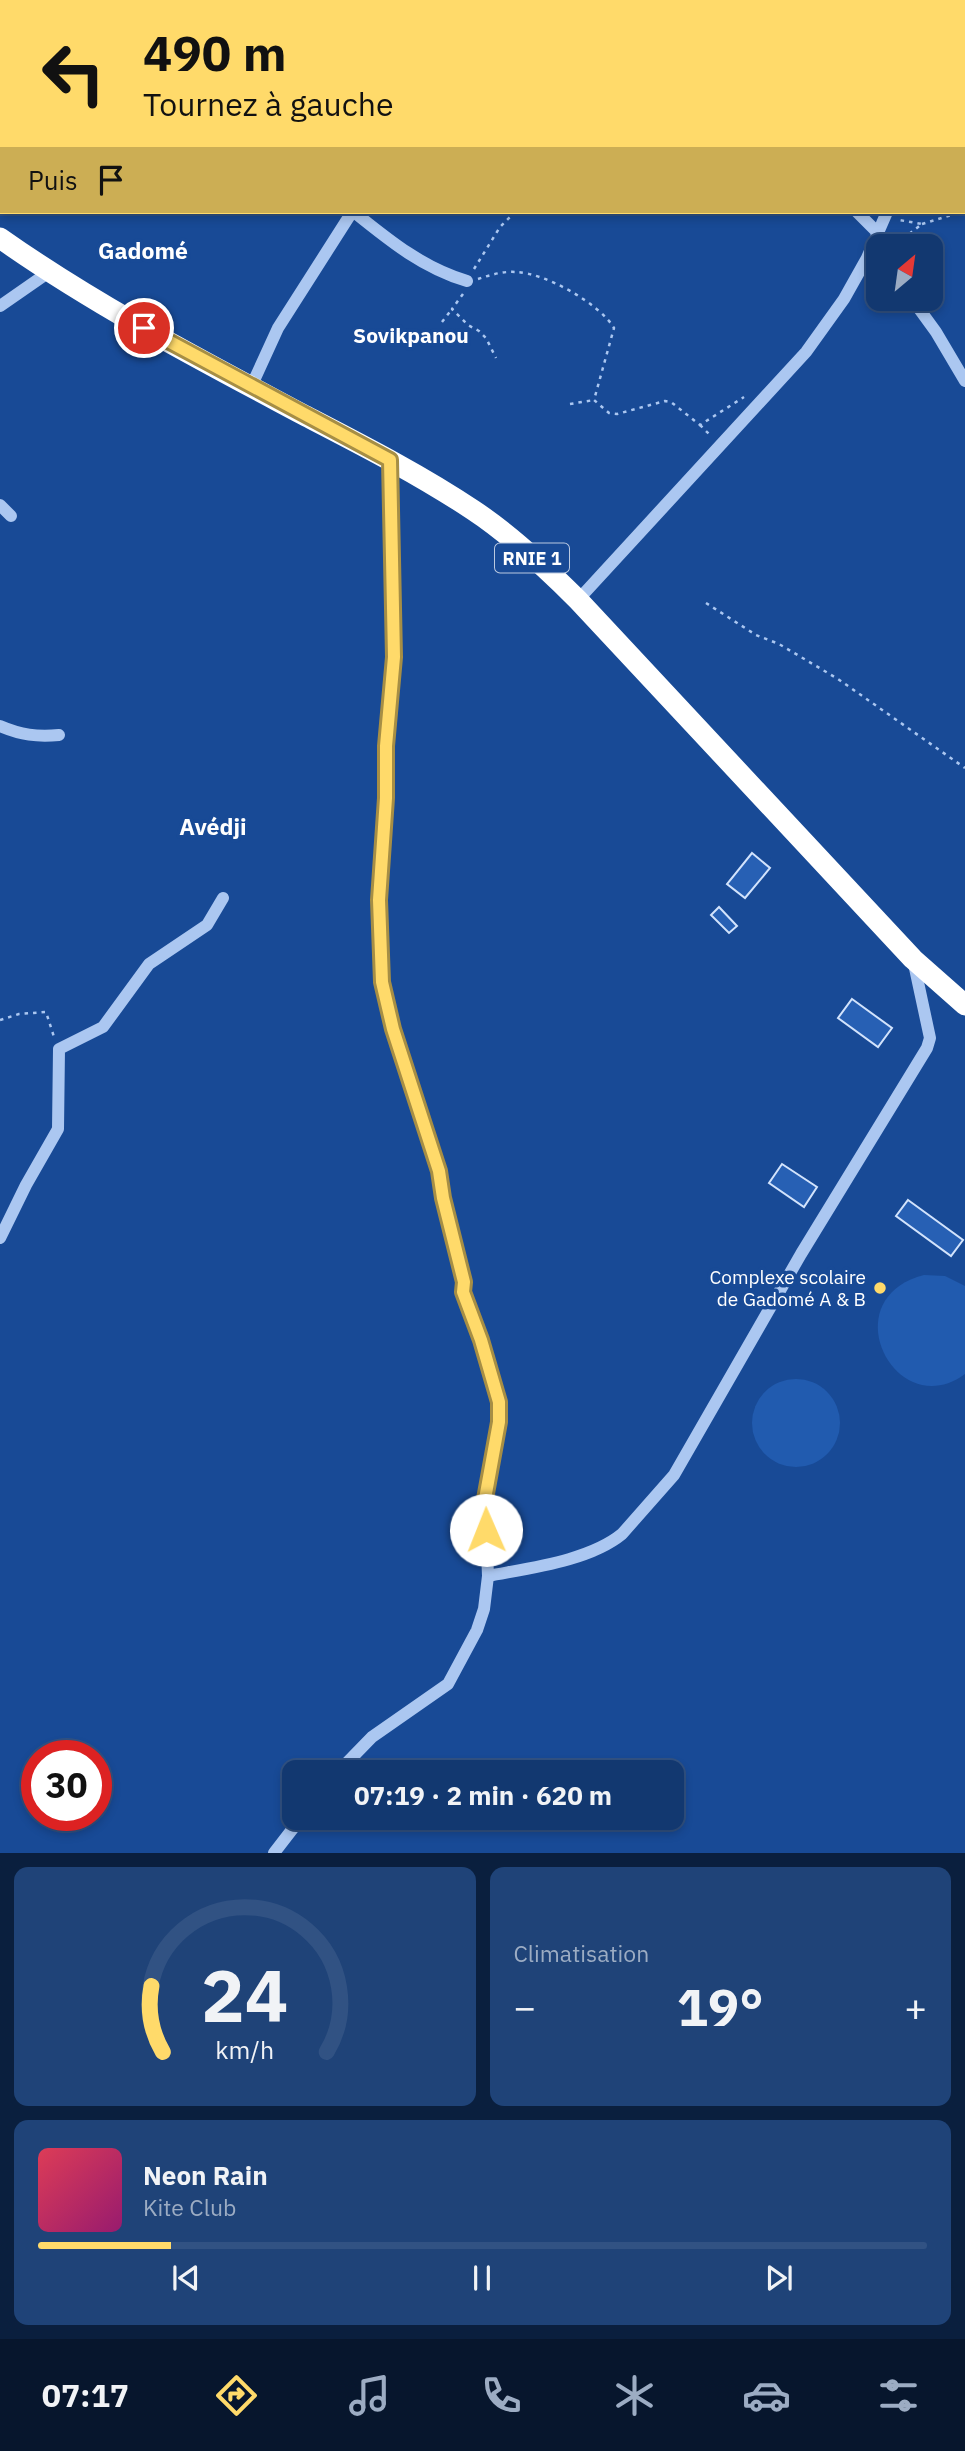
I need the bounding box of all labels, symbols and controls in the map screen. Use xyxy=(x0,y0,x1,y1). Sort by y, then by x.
text: 490 m xyxy=(143,21,287,84)
icon: left xyxy=(28,28,119,119)
text: Tournez à gauche xyxy=(143,83,394,125)
icon: arrive xyxy=(92,161,130,199)
text: Puis xyxy=(28,163,78,197)
north arrow xyxy=(866,234,943,312)
map controls xyxy=(866,234,943,311)
district label: Gadomé xyxy=(98,235,188,265)
pin xyxy=(114,298,174,358)
icon: arrive xyxy=(125,309,163,347)
district label: Sovikpanou xyxy=(353,321,469,349)
road number: RNIE 1 xyxy=(495,544,569,572)
district label: Avédji xyxy=(179,811,247,841)
place label: Complexe scolaire de Gadomé A & B xyxy=(710,1265,866,1311)
marker: Complexe scolaire de Gadomé A & B xyxy=(872,1280,888,1296)
position arrow xyxy=(449,1493,523,1567)
speed limit sign: 30 xyxy=(21,1740,112,1831)
text: 07:19 · 2 min · 620 m xyxy=(354,1778,612,1812)
text: Climatisation xyxy=(514,1938,649,1968)
text: 24 xyxy=(201,1948,288,2043)
text: 19° xyxy=(677,1973,764,2040)
text: − xyxy=(514,1982,536,2031)
text: + xyxy=(904,1982,927,2031)
text: km/h xyxy=(215,2033,274,2066)
text: Neon Rain xyxy=(143,2158,268,2192)
text: Kite Club xyxy=(143,2192,236,2222)
icon: previous xyxy=(167,2259,205,2297)
icon: pause xyxy=(463,2259,501,2297)
icon: next xyxy=(760,2259,798,2297)
icon: directions xyxy=(212,2371,261,2420)
icon: music xyxy=(345,2371,394,2420)
icon: phone xyxy=(477,2371,526,2420)
icon: climate xyxy=(610,2371,659,2420)
icon: car xyxy=(742,2371,791,2420)
icon: filters xyxy=(874,2371,923,2420)
text: 07:17 xyxy=(42,2374,129,2416)

